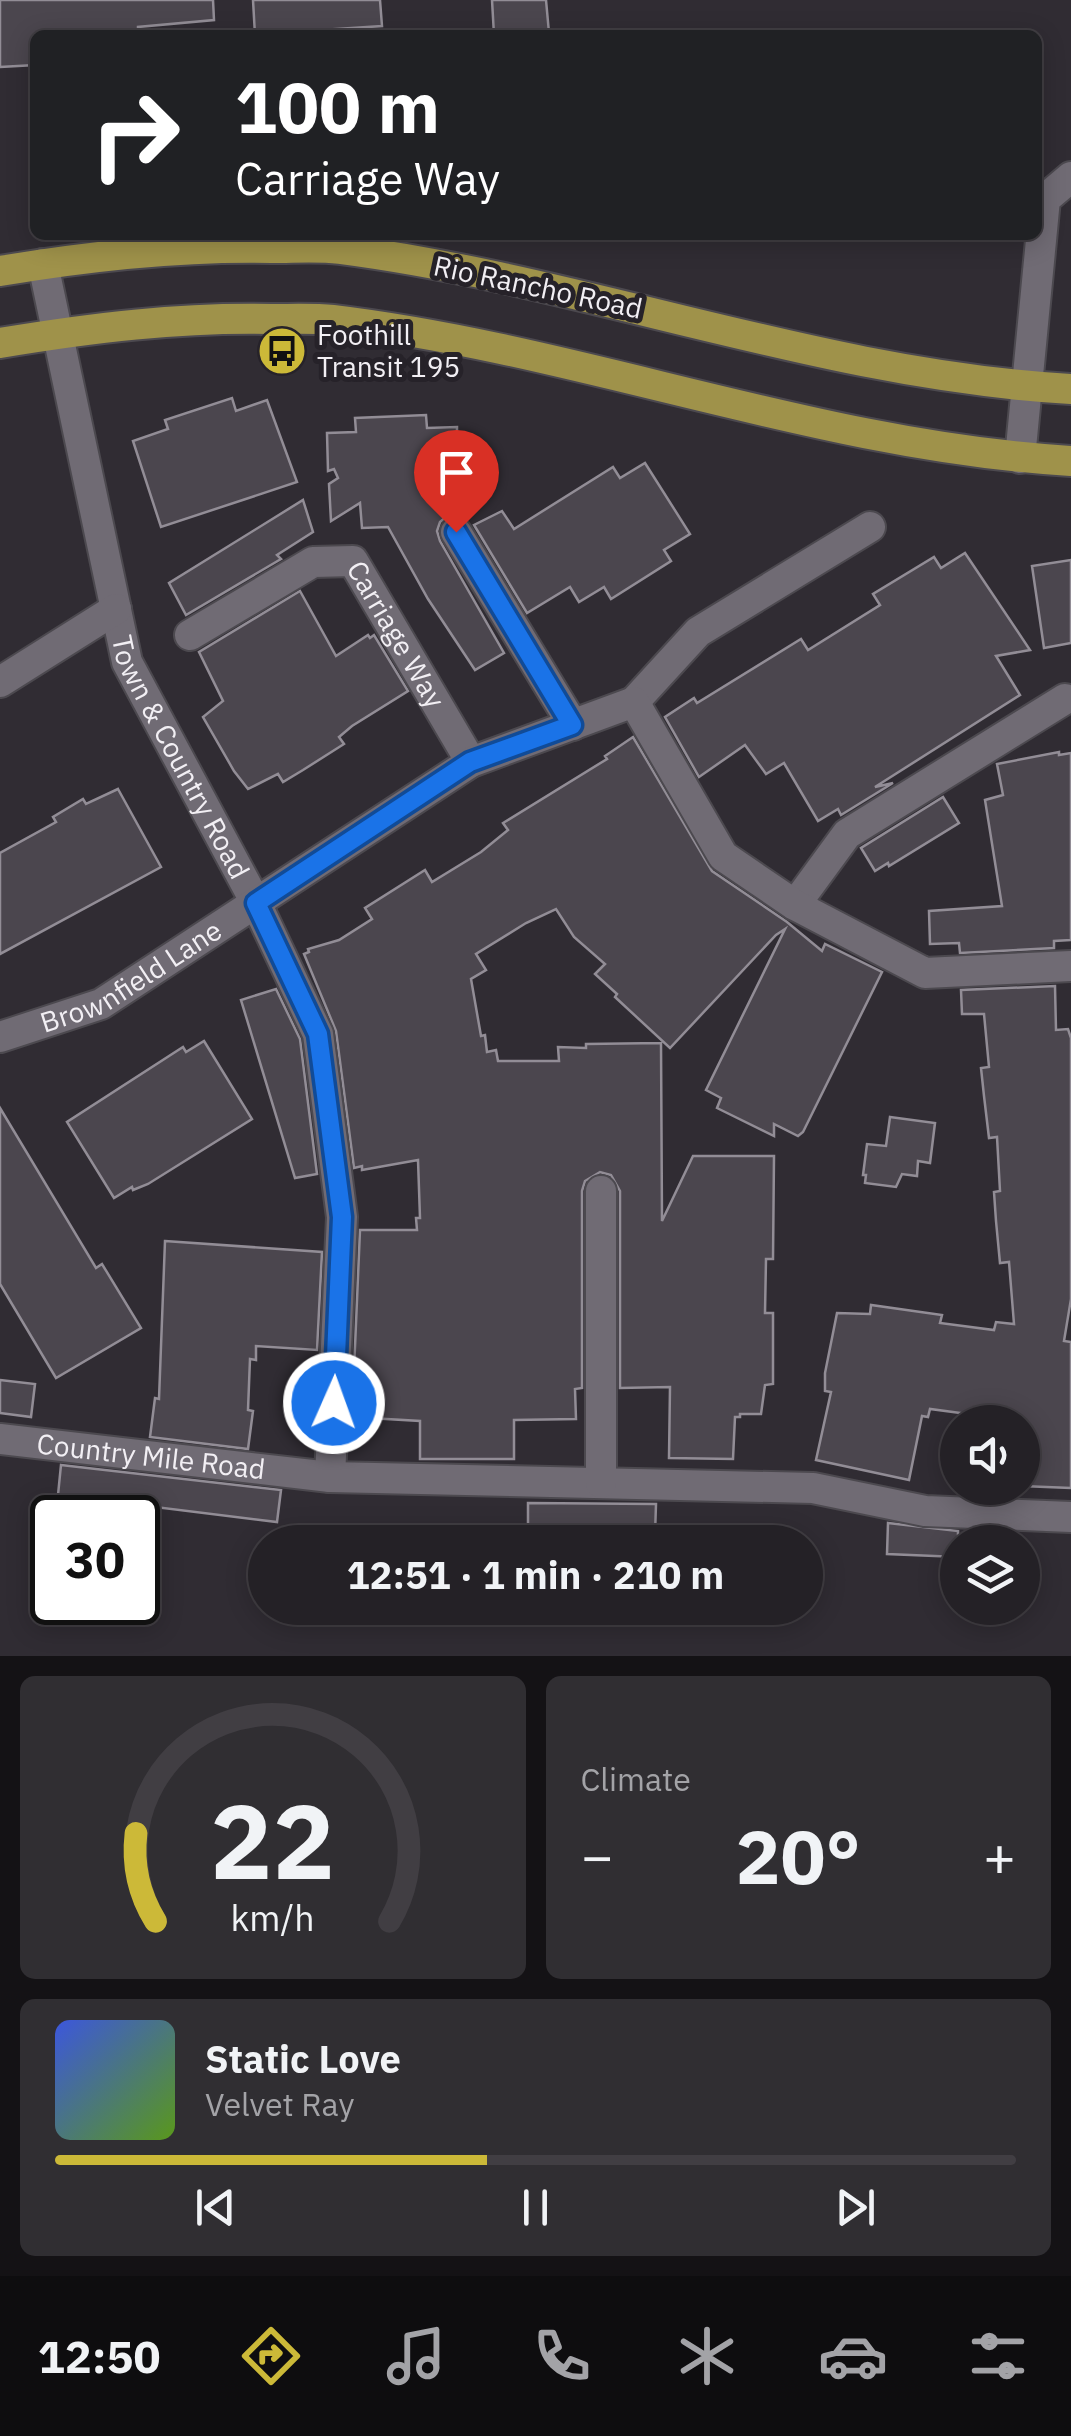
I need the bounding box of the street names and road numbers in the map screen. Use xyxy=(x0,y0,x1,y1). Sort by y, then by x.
street label: Rio Rancho Road xyxy=(430,246,646,327)
street label: Carriage Way xyxy=(339,554,454,715)
street label: Town & Country Road xyxy=(104,632,259,885)
street label: Brownfield Lane xyxy=(35,911,228,1041)
street label: Country Mile Road xyxy=(35,1424,267,1487)

